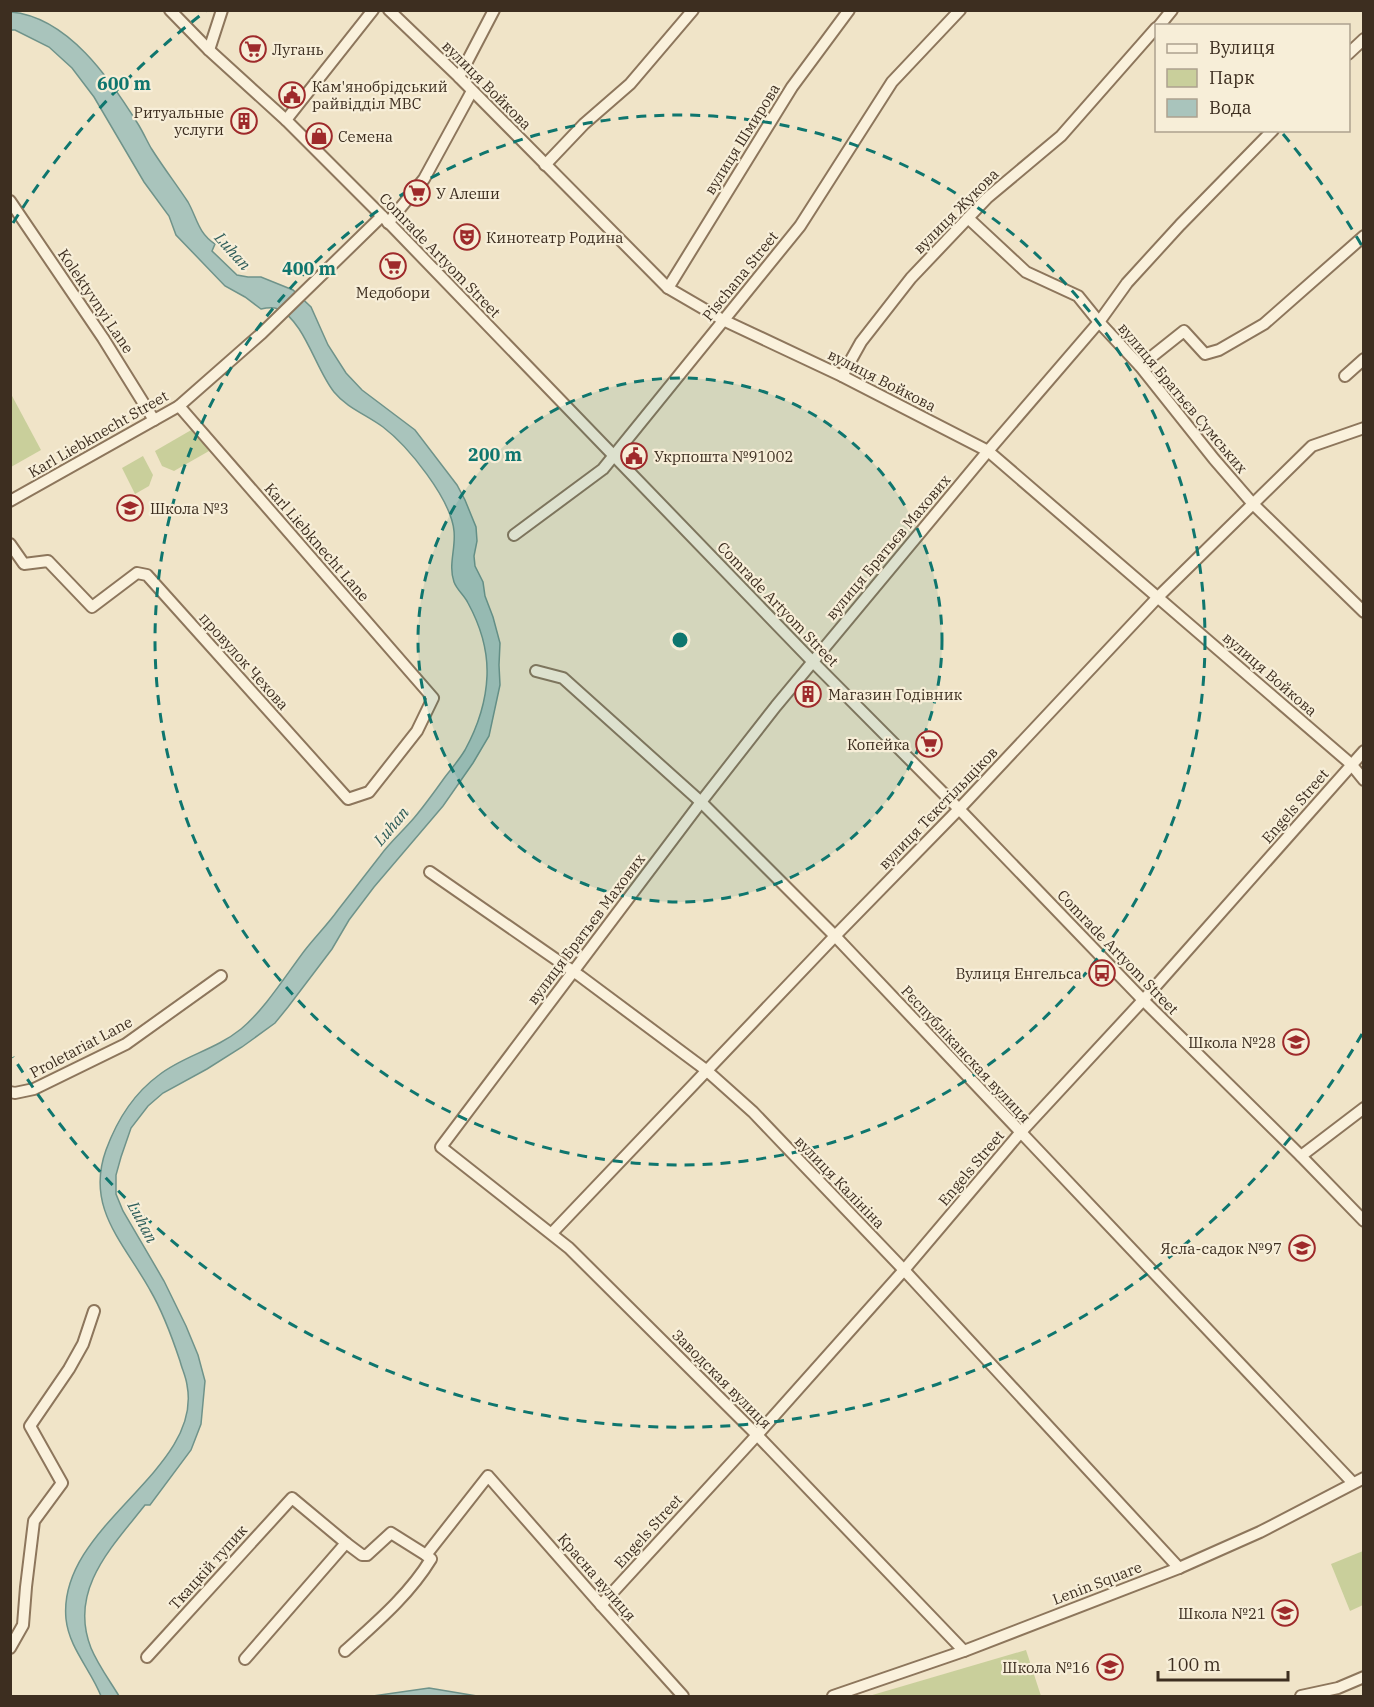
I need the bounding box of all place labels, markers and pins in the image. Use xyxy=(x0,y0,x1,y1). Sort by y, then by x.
supermarket icon: Лугань xyxy=(238,34,268,64)
place label: Лугань xyxy=(272,40,324,59)
place label: Кам'янобрідський райвідділ МВС xyxy=(312,77,448,113)
public building icon: Кам'янобрідський райвідділ МВС xyxy=(277,80,307,110)
place label: Ритуальные услуги xyxy=(134,103,224,139)
building icon: Ритуальные услуги xyxy=(229,106,259,136)
shop icon: Семена xyxy=(304,121,334,151)
place label: Семена xyxy=(338,127,393,146)
supermarket icon: У Алеши xyxy=(402,178,432,208)
place label: У Алеши xyxy=(436,184,500,203)
theatre icon: Кинотеатр Родина xyxy=(452,222,482,252)
place label: Кинотеатр Родина xyxy=(486,228,624,247)
supermarket icon: Медобори xyxy=(378,251,408,281)
place label: Медобори xyxy=(356,283,430,302)
public building icon: Укрпошта №91002 xyxy=(619,441,649,471)
place label: Укрпошта №91002 xyxy=(654,447,794,466)
school or university icon: Школа №3 xyxy=(115,493,145,523)
place label: Школа №3 xyxy=(150,499,229,518)
centre of rings xyxy=(670,630,690,650)
building icon: Магазин Годівник xyxy=(793,679,823,709)
place label: Магазин Годівник xyxy=(828,685,963,704)
supermarket icon: Копейка xyxy=(914,729,944,759)
place label: Копейка xyxy=(847,735,910,754)
bus stop icon: Вулиця Енгельса xyxy=(1087,958,1117,988)
place label: Вулиця Енгельса xyxy=(955,964,1082,983)
school or university icon: Школа №28 xyxy=(1281,1027,1311,1057)
place label: Школа №28 xyxy=(1188,1033,1276,1052)
school or university icon: Ясла-садок №97 xyxy=(1287,1233,1317,1263)
place label: Ясла-садок №97 xyxy=(1160,1239,1282,1258)
school or university icon: Школа №21 xyxy=(1270,1598,1300,1628)
place label: Школа №21 xyxy=(1178,1604,1266,1623)
school or university icon: Школа №16 xyxy=(1095,1652,1125,1682)
place label: Школа №16 xyxy=(1002,1658,1090,1677)

